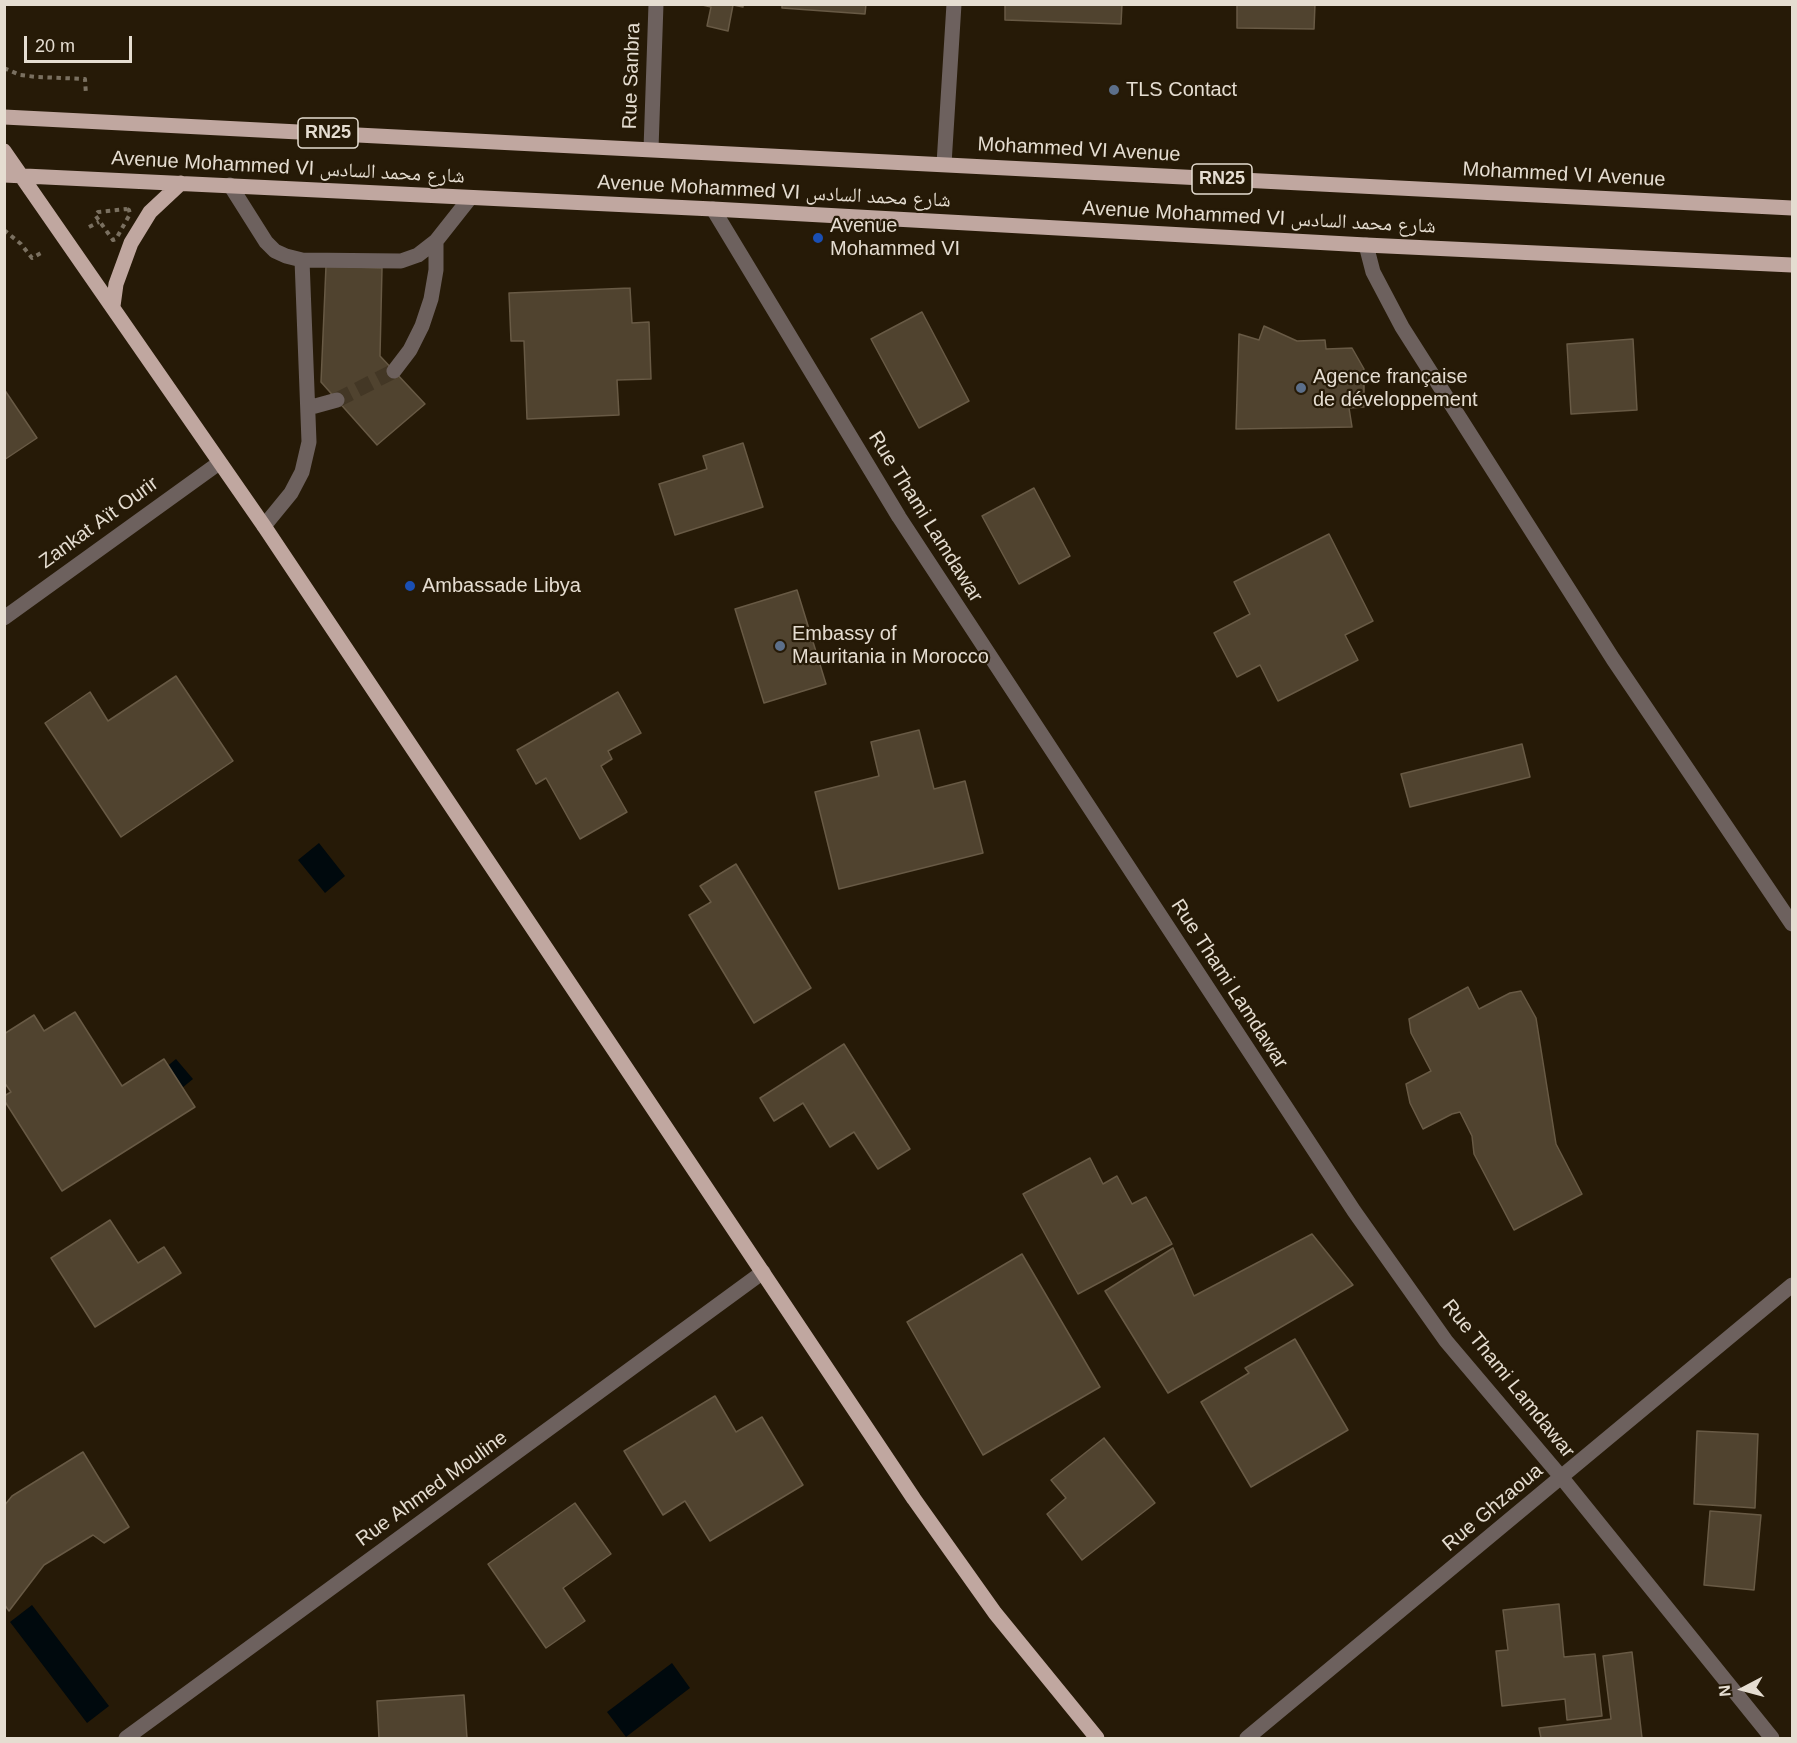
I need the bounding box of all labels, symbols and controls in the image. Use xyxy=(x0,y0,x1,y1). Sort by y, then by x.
street label: Rue Sanbra xyxy=(618,22,646,130)
scale bar xyxy=(27,24,135,62)
text: 20 m xyxy=(35,36,75,56)
place label: TLS Contact xyxy=(1126,78,1237,102)
marker: TLS Contact xyxy=(1107,83,1121,97)
road number: RN25 xyxy=(298,118,358,148)
street label: Mohammed VI Avenue xyxy=(977,133,1181,167)
street label: Avenue Mohammed VI شارع محمد السادس xyxy=(111,147,465,189)
street label: Mohammed VI Avenue xyxy=(1462,158,1666,192)
road number: RN25 xyxy=(1192,164,1252,194)
street label: Avenue Mohammed VI شارع محمد السادس xyxy=(597,171,951,213)
street label: Avenue Mohammed VI شارع محمد السادس xyxy=(1082,197,1436,239)
place label: Avenue Mohammed VI xyxy=(830,214,960,261)
marker: Avenue Mohammed VI xyxy=(811,231,825,245)
place label: Agence française de développement xyxy=(1313,365,1478,412)
marker: Agence française de développement xyxy=(1294,381,1308,395)
street label: Rue Thami Lamdawar xyxy=(863,427,987,607)
street label: Zankat Aït Ourir xyxy=(35,472,163,574)
place label: Ambassade Libya xyxy=(422,574,581,598)
marker: Ambassade Libya xyxy=(403,579,417,593)
place label: Embassy of Mauritania in Morocco xyxy=(792,622,989,669)
marker: Embassy of Mauritania in Morocco xyxy=(773,639,787,653)
street label: Rue Thami Lamdawar xyxy=(1165,895,1293,1073)
street label: Rue Thami Lamdawar xyxy=(1437,1295,1579,1463)
street label: Rue Ahmed Mouline xyxy=(352,1426,512,1552)
street label: Rue Ghzaoua xyxy=(1438,1459,1548,1557)
north arrow xyxy=(1713,1659,1773,1719)
text: N xyxy=(1716,1684,1734,1698)

